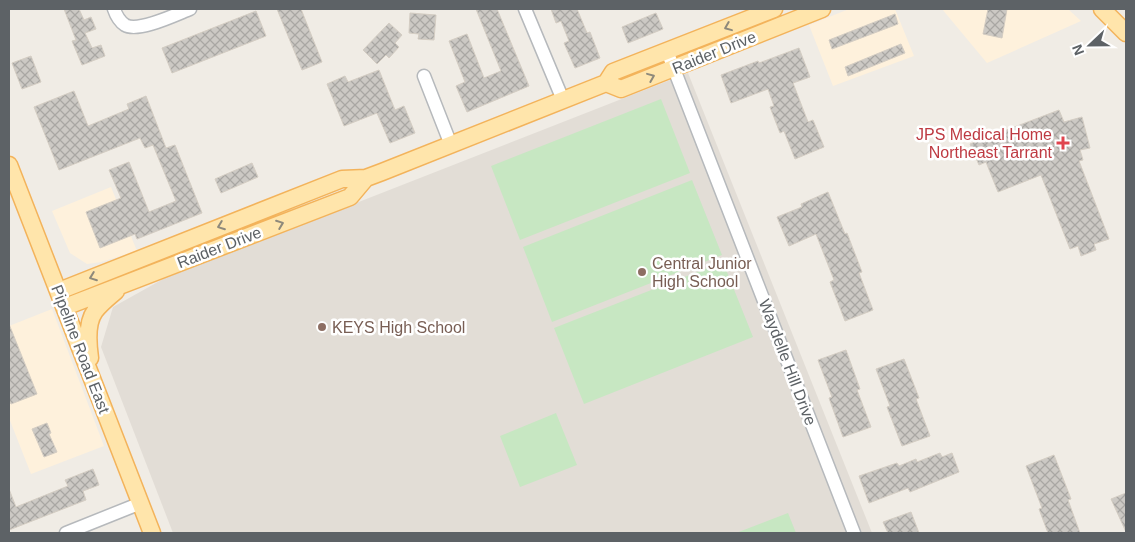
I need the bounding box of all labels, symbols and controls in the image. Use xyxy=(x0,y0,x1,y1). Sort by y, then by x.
one-way arrow xyxy=(724,20,733,31)
north arrow xyxy=(1065,20,1115,70)
street label: Raider Drive xyxy=(670,28,759,77)
text: N xyxy=(1069,42,1087,58)
one-way arrow xyxy=(646,73,655,83)
place label: JPS Medical Home Northeast Tarrant xyxy=(916,126,1053,161)
marker: JPS Medical Home Northeast Tarrant xyxy=(1056,136,1070,150)
one-way arrow xyxy=(275,219,284,230)
one-way arrow xyxy=(218,221,226,231)
street label: Raider Drive xyxy=(175,224,264,271)
place label: Central Junior High School xyxy=(652,255,752,290)
marker: Central Junior High School xyxy=(636,266,648,278)
one-way arrow xyxy=(89,271,98,281)
street label: Pipeline Road East xyxy=(48,283,113,416)
street label: Waydelle Hill Drive xyxy=(756,297,819,428)
place label: KEYS High School xyxy=(332,319,465,336)
marker: KEYS High School xyxy=(316,321,328,333)

